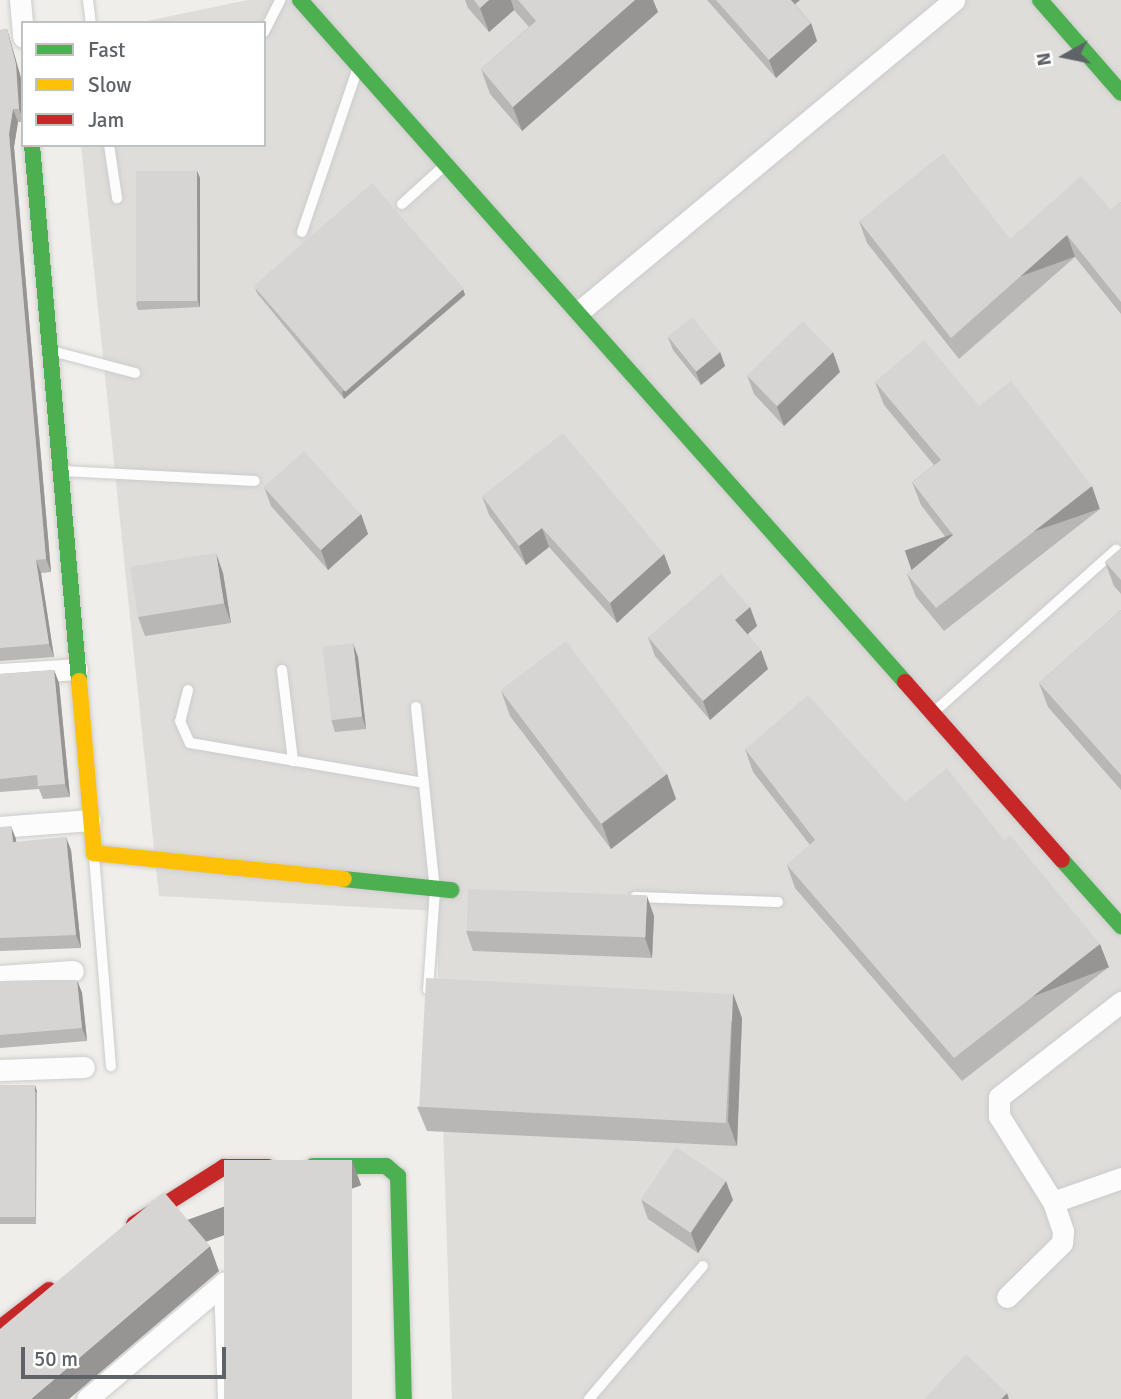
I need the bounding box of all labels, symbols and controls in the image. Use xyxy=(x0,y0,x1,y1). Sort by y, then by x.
legend xyxy=(21,21,266,147)
north arrow xyxy=(1030,21,1100,91)
text: Fast xyxy=(88,37,125,63)
text: N xyxy=(1031,51,1057,68)
text: Slow xyxy=(88,72,132,98)
text: Jam xyxy=(88,107,124,133)
scale bar xyxy=(24,1332,229,1376)
text: 50 m xyxy=(34,1346,78,1372)

